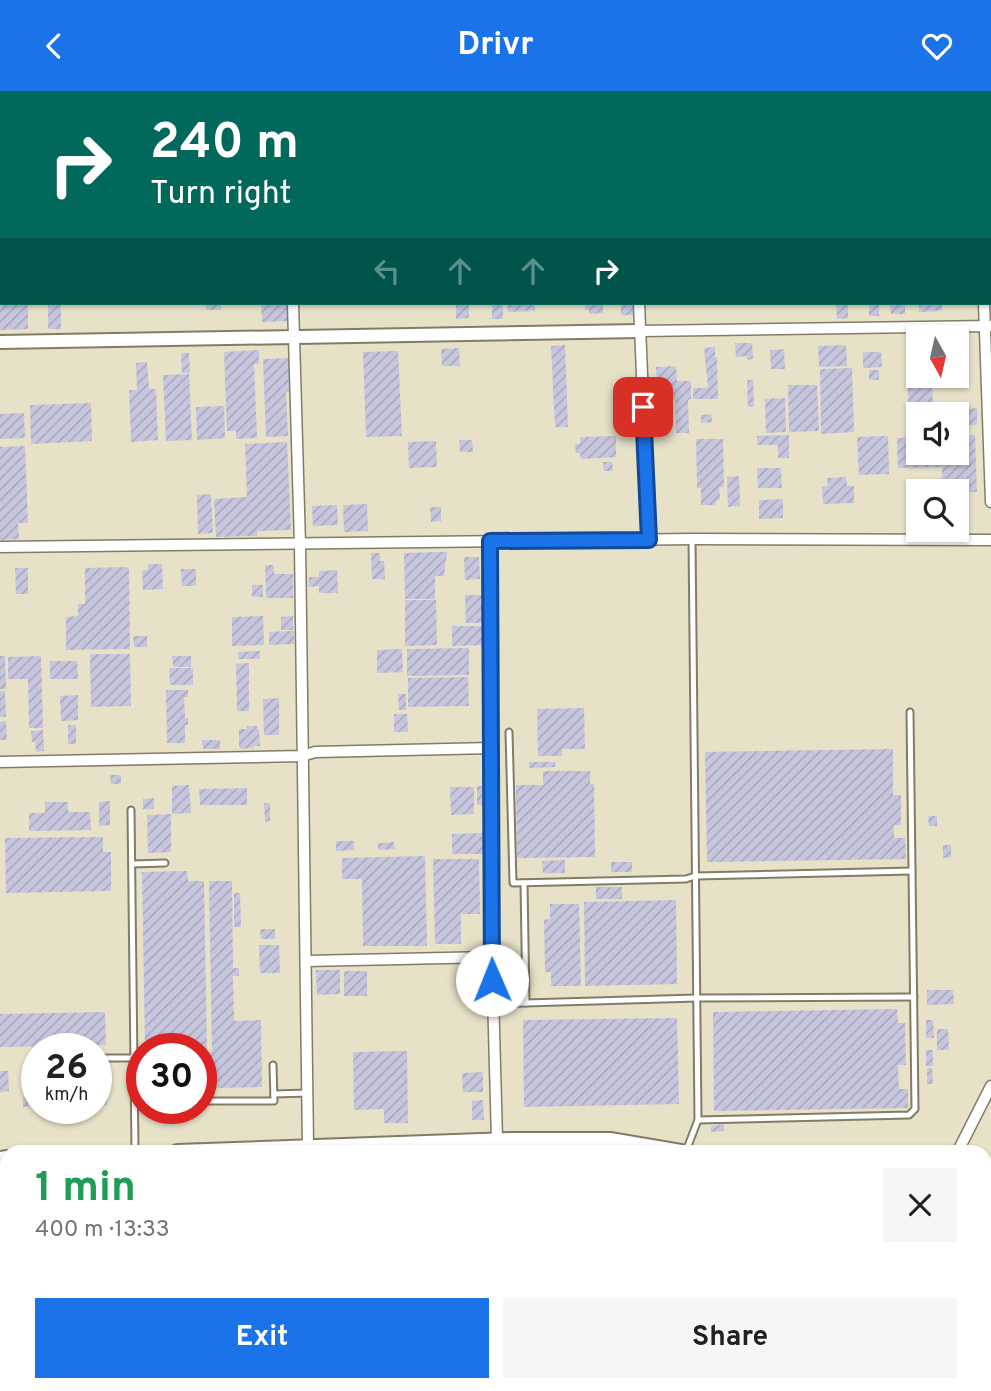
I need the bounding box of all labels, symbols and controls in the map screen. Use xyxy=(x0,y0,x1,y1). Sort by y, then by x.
text: Drivr xyxy=(457,26,534,66)
icon: back xyxy=(35,27,73,65)
icon: heart xyxy=(918,27,956,65)
text: 240 m xyxy=(150,114,299,176)
icon: right xyxy=(35,119,126,210)
text: Turn right xyxy=(150,175,292,215)
icon: left xyxy=(368,252,406,290)
icon: ahead xyxy=(441,252,479,290)
icon: ahead xyxy=(514,252,552,290)
icon: right xyxy=(587,252,625,290)
north arrow xyxy=(906,325,970,389)
map controls xyxy=(906,325,969,542)
pin xyxy=(613,377,673,437)
icon: arrive xyxy=(624,388,662,426)
button: sound xyxy=(906,402,969,465)
button: search xyxy=(906,479,969,542)
position arrow xyxy=(455,943,529,1017)
speed limit sign: 30 xyxy=(126,1033,217,1124)
text: 26 xyxy=(45,1047,88,1091)
text: km/h xyxy=(45,1084,88,1107)
text: 1 min xyxy=(35,1163,136,1216)
button: close xyxy=(883,1168,957,1242)
text: 400 m · 13:33 xyxy=(35,1216,170,1245)
button: Exit xyxy=(35,1298,489,1378)
button: Share xyxy=(503,1298,957,1378)

